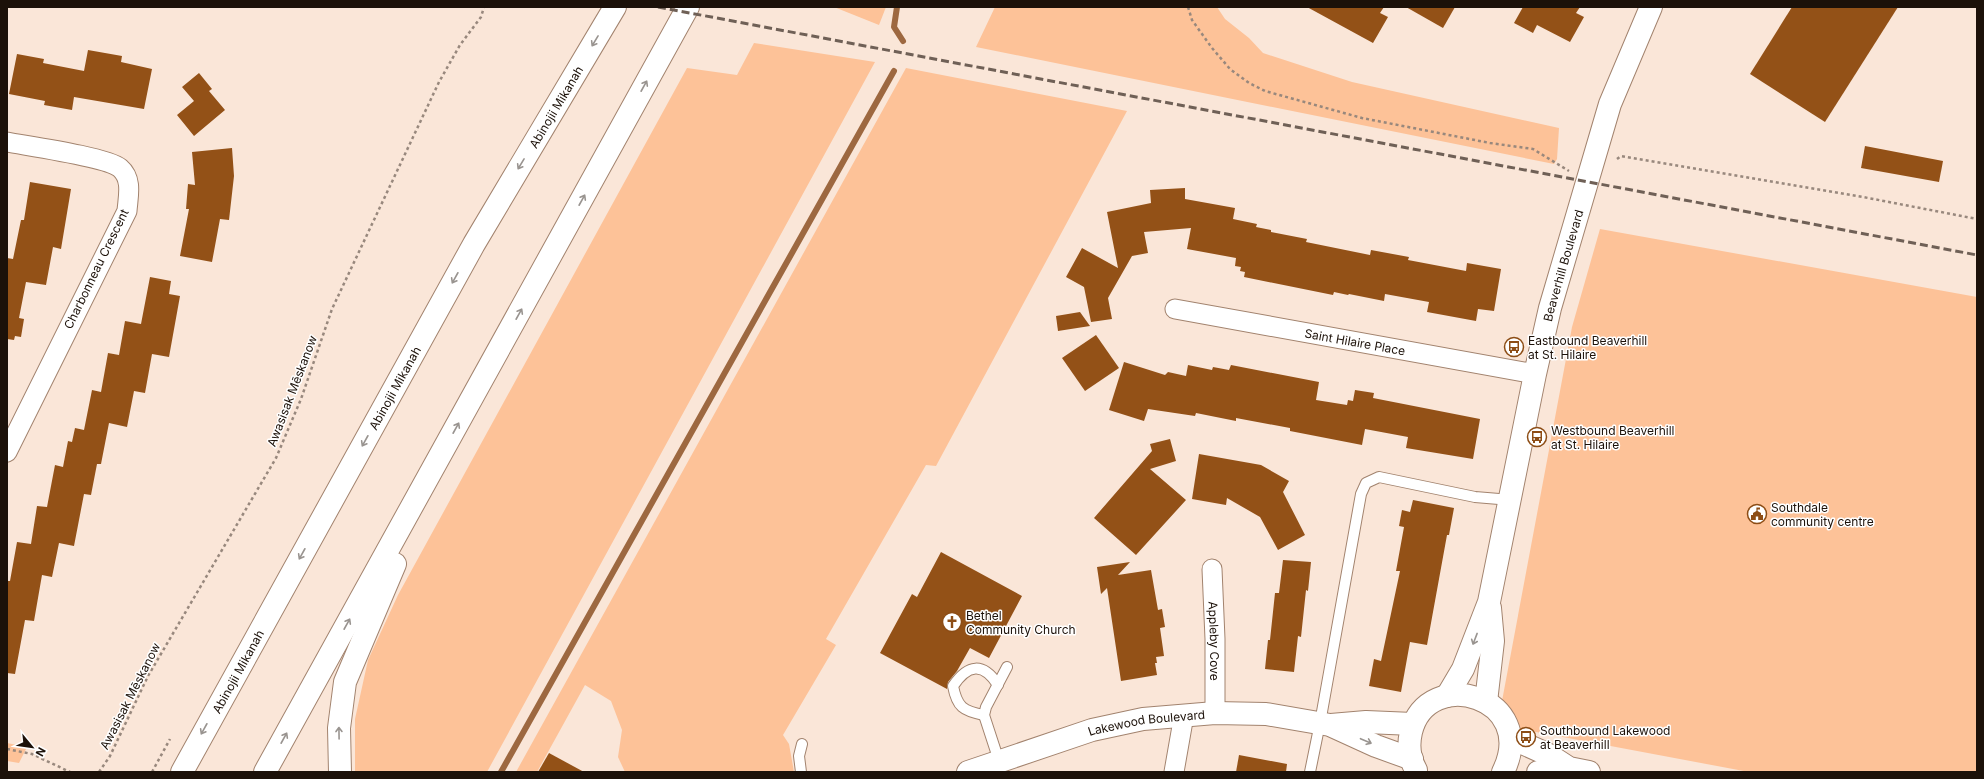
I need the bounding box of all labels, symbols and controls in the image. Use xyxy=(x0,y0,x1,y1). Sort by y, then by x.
one-way arrow xyxy=(591,35,599,46)
street label: Abinojii Mikanah xyxy=(525,63,586,151)
one-way arrow xyxy=(641,80,649,92)
one-way arrow xyxy=(517,158,525,170)
one-way arrow xyxy=(578,194,586,206)
street label: Charbonneau Crescent xyxy=(60,206,132,331)
street label: Beaverhill Boulevard xyxy=(1540,208,1586,323)
one-way arrow xyxy=(450,272,458,284)
one-way arrow xyxy=(515,308,523,320)
street label: Saint Hilaire Place xyxy=(1304,325,1407,358)
street label: Awasisak Mēskanow xyxy=(264,333,320,449)
place label: Eastbound Beaverhill at St. Hilaire xyxy=(1528,333,1647,362)
bus stop icon: Eastbound Beaverhill at St. Hilaire xyxy=(1503,336,1525,358)
street label: Abinojii Mikanah xyxy=(365,344,424,432)
one-way arrow xyxy=(453,422,460,434)
place label: Westbound Beaverhill at St. Hilaire xyxy=(1551,423,1674,452)
bus stop icon: Westbound Beaverhill at St. Hilaire xyxy=(1526,426,1548,448)
one-way arrow xyxy=(360,434,368,446)
place label: Southdale community centre xyxy=(1771,500,1874,529)
public building icon: Southdale community centre xyxy=(1746,503,1768,525)
one-way arrow xyxy=(297,548,305,560)
street label: Appleby Cove xyxy=(1206,601,1223,681)
place label: Bethel Community Church xyxy=(966,608,1076,637)
church icon: Bethel Community Church xyxy=(941,611,963,633)
one-way arrow xyxy=(344,618,351,630)
street label: Abinojii Mikanah xyxy=(209,627,267,716)
one-way arrow xyxy=(1471,632,1479,644)
street label: Awasisak Mēskanow xyxy=(97,640,163,752)
street label: Lakewood Boulevard xyxy=(1086,706,1206,738)
one-way arrow xyxy=(200,723,207,735)
place label: Southbound Lakewood at Beaverhill xyxy=(1540,723,1670,752)
bus stop icon: Southbound Lakewood at Beaverhill xyxy=(1515,726,1537,748)
north arrow xyxy=(12,727,52,767)
one-way arrow xyxy=(335,727,343,740)
one-way arrow xyxy=(281,732,288,744)
one-way arrow xyxy=(1359,738,1371,745)
text: N xyxy=(33,745,49,759)

